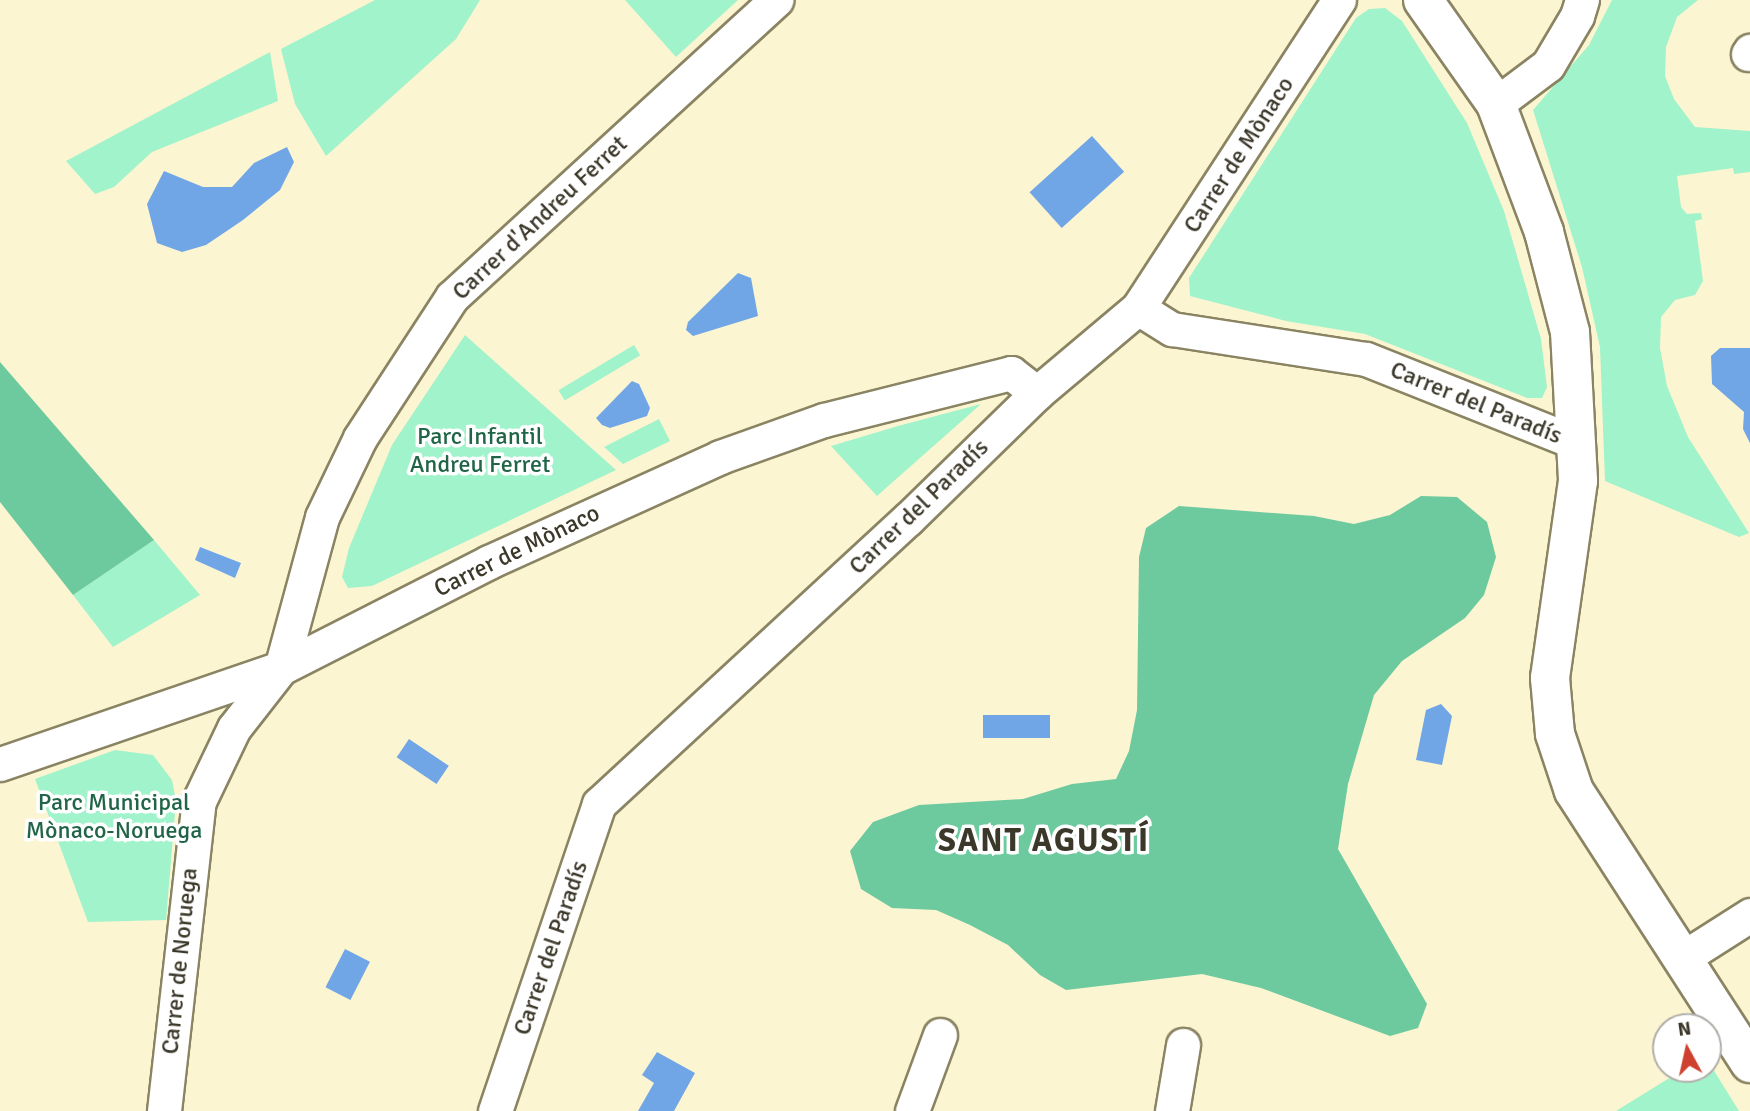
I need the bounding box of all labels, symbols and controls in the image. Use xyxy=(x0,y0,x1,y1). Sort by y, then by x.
street label: Carrer de Mònaco xyxy=(1178,71,1300,239)
street label: Carrer d'Andreu Ferret xyxy=(447,130,633,306)
street label: Carrer del Paradís xyxy=(1386,355,1566,451)
park label: Parc Infantil Andreu Ferret xyxy=(410,423,550,479)
street label: Carrer del Paradís xyxy=(843,433,995,581)
street label: Carrer de Mònaco xyxy=(430,498,604,604)
park label: Parc Municipal Mònaco-Noruega xyxy=(26,789,202,845)
district label: SANT AGUSTÍ xyxy=(939,822,1149,860)
street label: Carrer del Paradís xyxy=(508,857,594,1039)
street label: Carrer de Noruega xyxy=(156,866,204,1056)
north arrow xyxy=(1652,1013,1722,1083)
text: N xyxy=(1676,1016,1693,1042)

